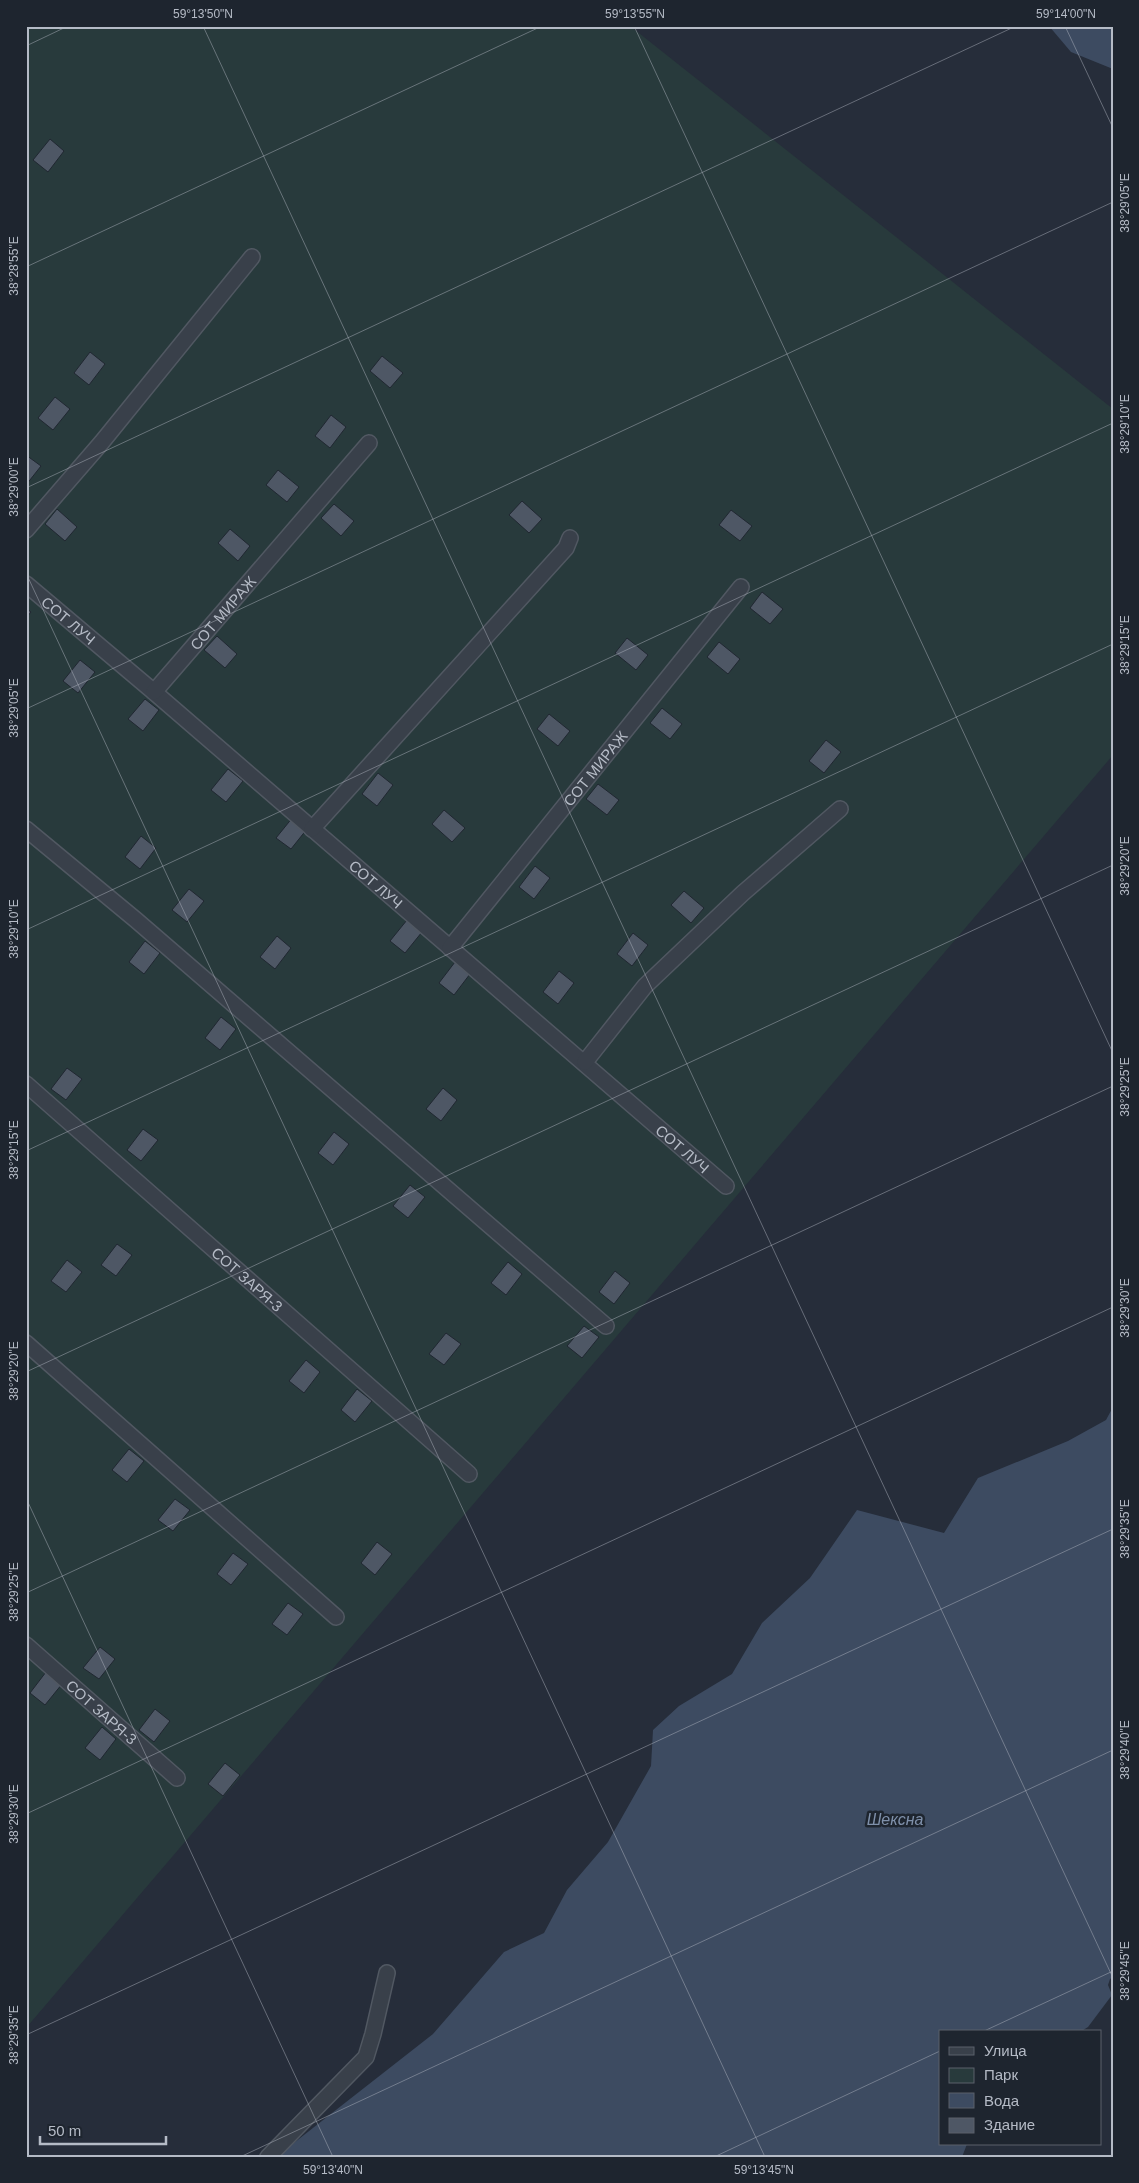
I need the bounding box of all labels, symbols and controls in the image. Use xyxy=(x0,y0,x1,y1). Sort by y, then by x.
text: 59°13'50"N xyxy=(173,7,233,21)
text: 59°13'55"N xyxy=(605,7,665,21)
text: 59°14'00"N xyxy=(1036,7,1096,21)
text: 38°29'05"E xyxy=(1118,173,1132,233)
text: 38°28'55"E xyxy=(7,236,21,296)
text: 38°29'10"E xyxy=(1118,394,1132,454)
text: 38°29'00"E xyxy=(7,457,21,517)
street label: СОТ МИРАЖ xyxy=(186,572,259,653)
street label: СОТ ЛУЧ xyxy=(39,593,99,648)
text: 38°29'15"E xyxy=(1118,615,1132,675)
text: 38°29'05"E xyxy=(7,678,21,738)
street label: СОТ МИРАЖ xyxy=(560,727,630,809)
text: 38°29'20"E xyxy=(1118,836,1132,896)
street label: СОТ ЛУЧ xyxy=(346,856,406,911)
text: 38°29'10"E xyxy=(7,899,21,959)
text: 38°29'25"E xyxy=(1118,1057,1132,1117)
text: 38°29'15"E xyxy=(7,1120,21,1180)
street label: СОТ ЛУЧ xyxy=(653,1121,713,1176)
street label: СОТ ЗАРЯ-3 xyxy=(209,1243,286,1315)
text: 38°29'30"E xyxy=(1118,1278,1132,1338)
text: 38°29'20"E xyxy=(7,1341,21,1401)
text: 38°29'35"E xyxy=(1118,1499,1132,1559)
text: 38°29'25"E xyxy=(7,1562,21,1622)
street label: СОТ ЗАРЯ-3 xyxy=(63,1676,141,1747)
text: 38°29'40"E xyxy=(1118,1720,1132,1780)
text: 38°29'30"E xyxy=(7,1784,21,1844)
water label: Шексна xyxy=(867,1811,923,1828)
text: 38°29'45"E xyxy=(1118,1941,1132,2001)
text: 38°29'35"E xyxy=(7,2005,21,2065)
legend xyxy=(939,2030,1102,2146)
text: Улица xyxy=(984,2042,1027,2059)
text: Парк xyxy=(984,2066,1018,2083)
text: Вода xyxy=(984,2092,1020,2109)
scale bar xyxy=(40,2113,166,2145)
text: Здание xyxy=(984,2116,1035,2133)
text: 50 m xyxy=(48,2122,81,2139)
text: 59°13'40"N xyxy=(303,2163,363,2177)
text: 59°13'45"N xyxy=(734,2163,794,2177)

